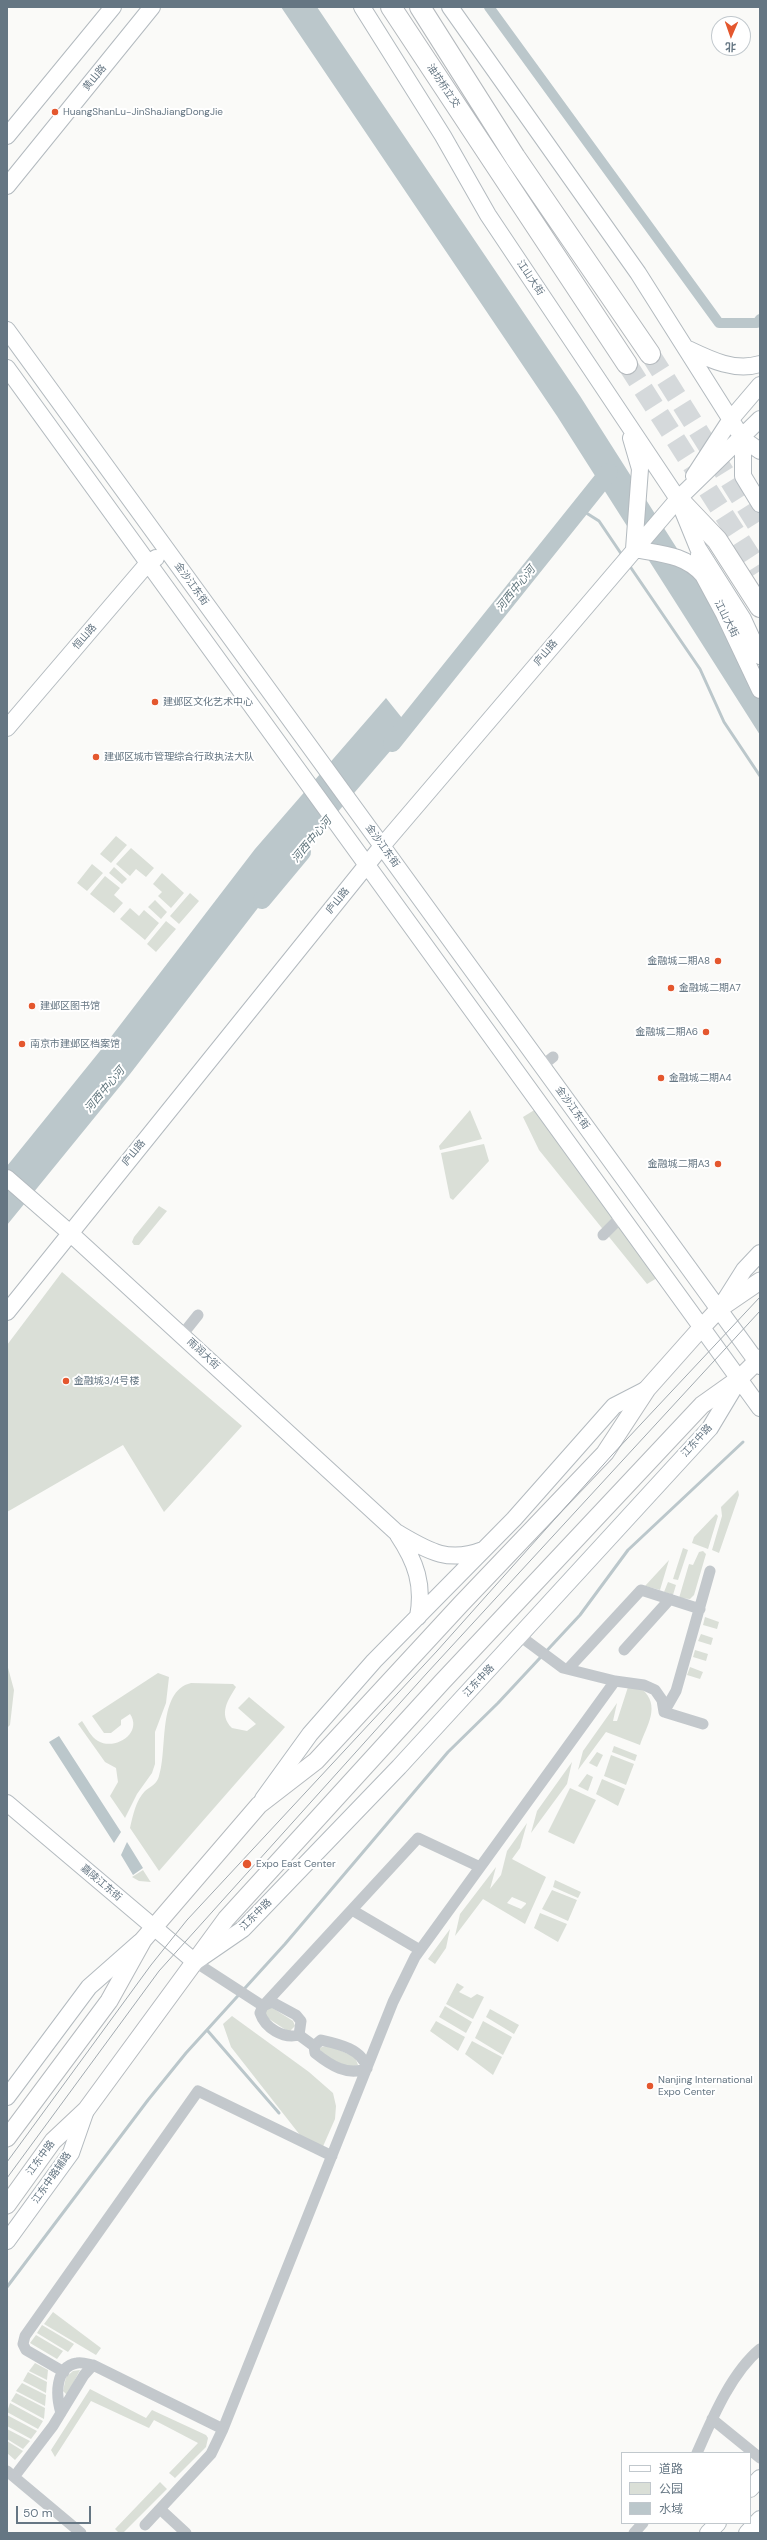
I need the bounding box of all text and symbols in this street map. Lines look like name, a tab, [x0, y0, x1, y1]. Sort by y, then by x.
north arrow	[711, 16, 751, 56]
text: 北	[725, 40, 736, 54]
street label: 油坊桥立交	[424, 62, 462, 110]
street label: 黄山路	[81, 63, 109, 93]
place label: HuangShanLu-JinShaJiangDongJie	[63, 106, 223, 118]
marker: HuangShanLu-JinShaJiangDongJie	[50, 107, 60, 117]
street label: 江山大街	[514, 258, 546, 298]
street label: 金沙江东街	[171, 560, 211, 608]
water label: 河西中心河	[494, 563, 538, 615]
street label: 江山大街	[712, 598, 740, 640]
street label: 恒山路	[71, 622, 99, 652]
street label: 庐山路	[532, 638, 560, 668]
place label: 建邺区文化艺术中心	[163, 696, 253, 708]
marker: 建邺区文化艺术中心	[150, 697, 160, 707]
place label: 建邺区城市管理综合行政执法大队	[104, 751, 254, 763]
marker: 建邺区城市管理综合行政执法大队	[91, 752, 101, 762]
water label: 河西中心河	[289, 815, 335, 865]
street label: 金沙江东街	[362, 822, 402, 870]
street label: 庐山路	[324, 886, 352, 916]
place label: 金融城二期A8	[648, 955, 710, 967]
marker: 金融城二期A8	[713, 956, 723, 966]
place label: 金融城二期A7	[679, 982, 741, 994]
marker: 金融城二期A7	[666, 983, 676, 993]
place label: 建邺区图书馆	[40, 1000, 100, 1012]
marker: 建邺区图书馆	[27, 1001, 37, 1011]
place label: 金融城二期A6	[635, 1026, 698, 1038]
marker: 金融城二期A6	[701, 1027, 711, 1037]
place label: 南京市建邺区档案馆	[30, 1038, 120, 1050]
marker: 南京市建邺区档案馆	[17, 1039, 27, 1049]
water label: 河西中心河	[82, 1065, 128, 1115]
place label: 金融城二期A4	[669, 1072, 732, 1084]
marker: 金融城二期A4	[656, 1073, 666, 1083]
street label: 金沙江东街	[552, 1084, 592, 1132]
street label: 庐山路	[120, 1138, 148, 1168]
place label: 金融城二期A3	[648, 1158, 710, 1170]
marker: 金融城二期A3	[713, 1159, 723, 1169]
street label: 雨润大街	[184, 1336, 222, 1372]
place label: 金融城3/4号楼	[74, 1375, 139, 1387]
marker: 金融城3/4号楼	[61, 1376, 71, 1386]
street label: 江东中路	[679, 1422, 715, 1460]
street label: 江东中路	[461, 1662, 497, 1700]
marker: Expo East Center	[241, 1858, 253, 1870]
place label: Expo East Center	[256, 1858, 336, 1870]
street label: 嘉陵江东街	[78, 1862, 124, 1904]
street label: 江东中路	[238, 1897, 274, 1933]
place label: Nanjing International Expo Center	[658, 2074, 753, 2098]
marker: Nanjing International Expo Center	[645, 2081, 655, 2091]
street label: 江东中路	[24, 2138, 58, 2178]
street label: 江东中路辅路	[30, 2150, 74, 2206]
legend	[621, 2452, 751, 2524]
text: 道路	[659, 2461, 683, 2477]
text: 公园	[659, 2481, 683, 2497]
scale bar	[18, 2498, 93, 2524]
text: 水域	[659, 2501, 683, 2517]
text: 50 m	[23, 2505, 52, 2521]

